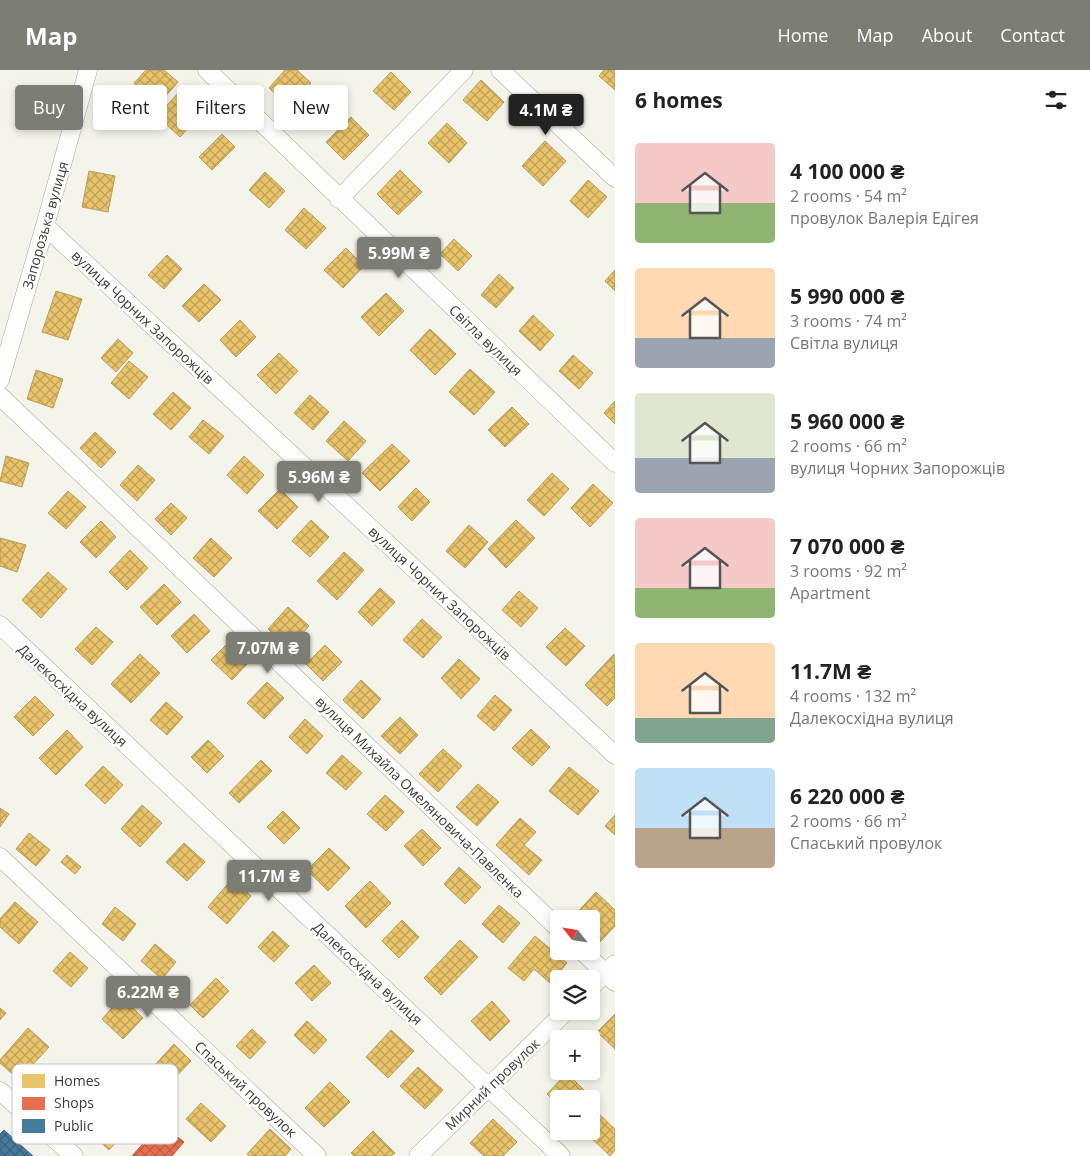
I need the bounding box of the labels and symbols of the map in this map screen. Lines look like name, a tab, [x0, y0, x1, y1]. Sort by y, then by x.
pin: 4.1M ₴	[505, 93, 587, 136]
street label: Запорозька вулиця	[18, 159, 72, 291]
pin: 5.99M ₴	[353, 236, 445, 279]
street label: вулиця Чорних Запорожців	[68, 246, 218, 388]
street label: Світла вулиця	[445, 300, 527, 380]
pin: 5.96M ₴	[273, 460, 365, 503]
street label: вулиця Чорних Запорожців	[365, 522, 515, 664]
pin: 7.07M ₴	[222, 632, 314, 674]
street label: Далекосхідна вулиця	[14, 639, 132, 751]
street label: вулиця Михайла Омеляновича-Павленка	[312, 692, 528, 902]
pin: 11.7M ₴	[223, 860, 315, 902]
north arrow	[550, 910, 600, 960]
street label: Далекосхідна вулиця	[309, 917, 427, 1029]
pin: 6.22M ₴	[102, 976, 194, 1018]
street label: Мирний провулок	[441, 1033, 544, 1134]
street label: Спаський провулок	[191, 1037, 302, 1142]
legend	[12, 1064, 178, 1144]
text: Homes	[54, 1071, 101, 1090]
text: Shops	[54, 1093, 94, 1112]
text: Public	[54, 1116, 94, 1135]

